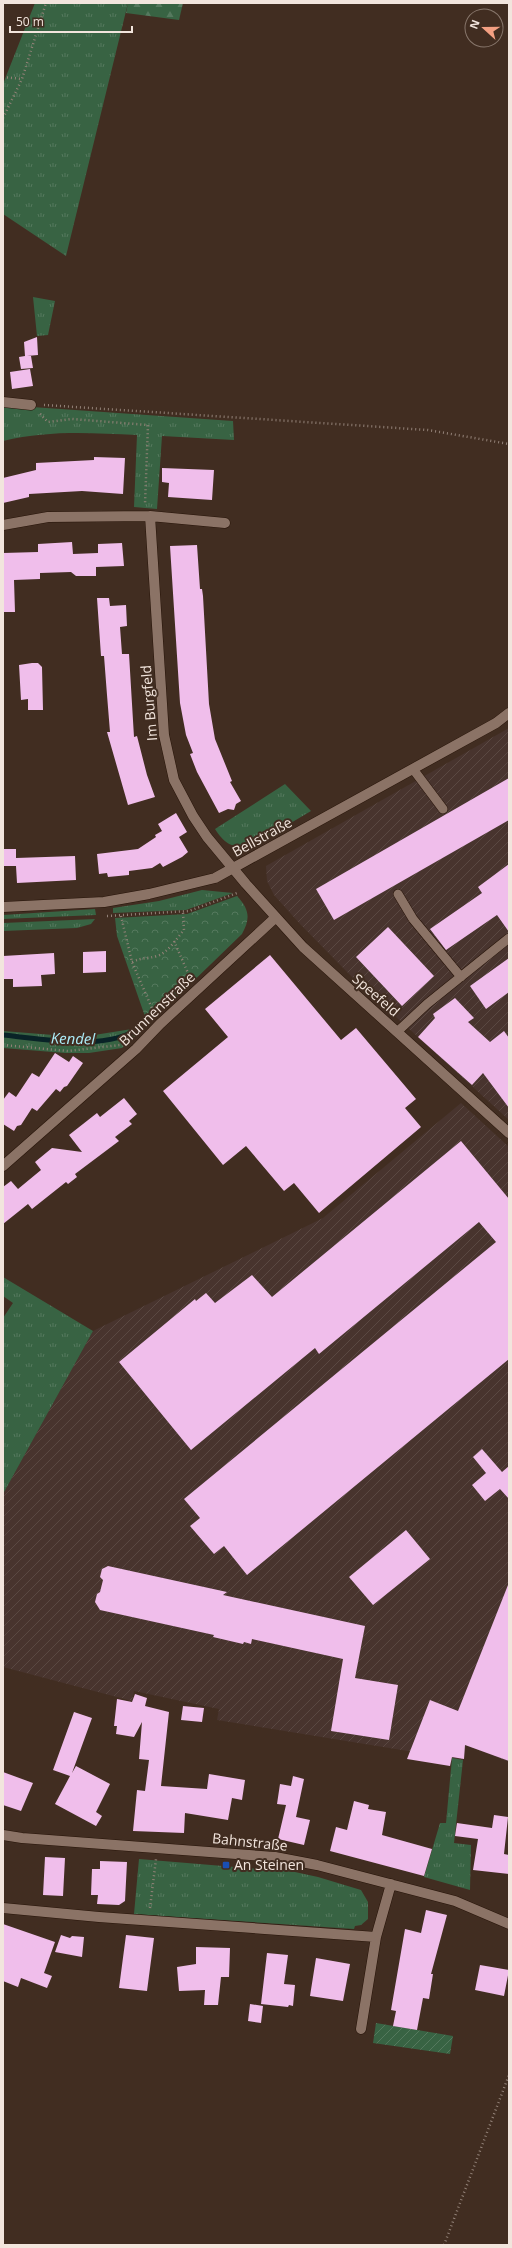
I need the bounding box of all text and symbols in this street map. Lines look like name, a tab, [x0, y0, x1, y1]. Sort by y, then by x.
scale bar	[10, 8, 132, 34]
north arrow	[464, 8, 504, 48]
text: 50 m	[16, 13, 44, 30]
text: N	[466, 17, 483, 31]
street label: Im Burgfeld	[136, 664, 161, 742]
street label: Bellstraße	[228, 812, 295, 861]
street label: Brunnenstraße	[115, 967, 199, 1050]
street label: Speefeld	[349, 969, 404, 1020]
water label: Kendel	[51, 1028, 97, 1048]
street label: Bahnstraße	[211, 1828, 289, 1855]
place label: An Steinen	[234, 1855, 304, 1874]
marker: An Steinen	[221, 1860, 231, 1870]

